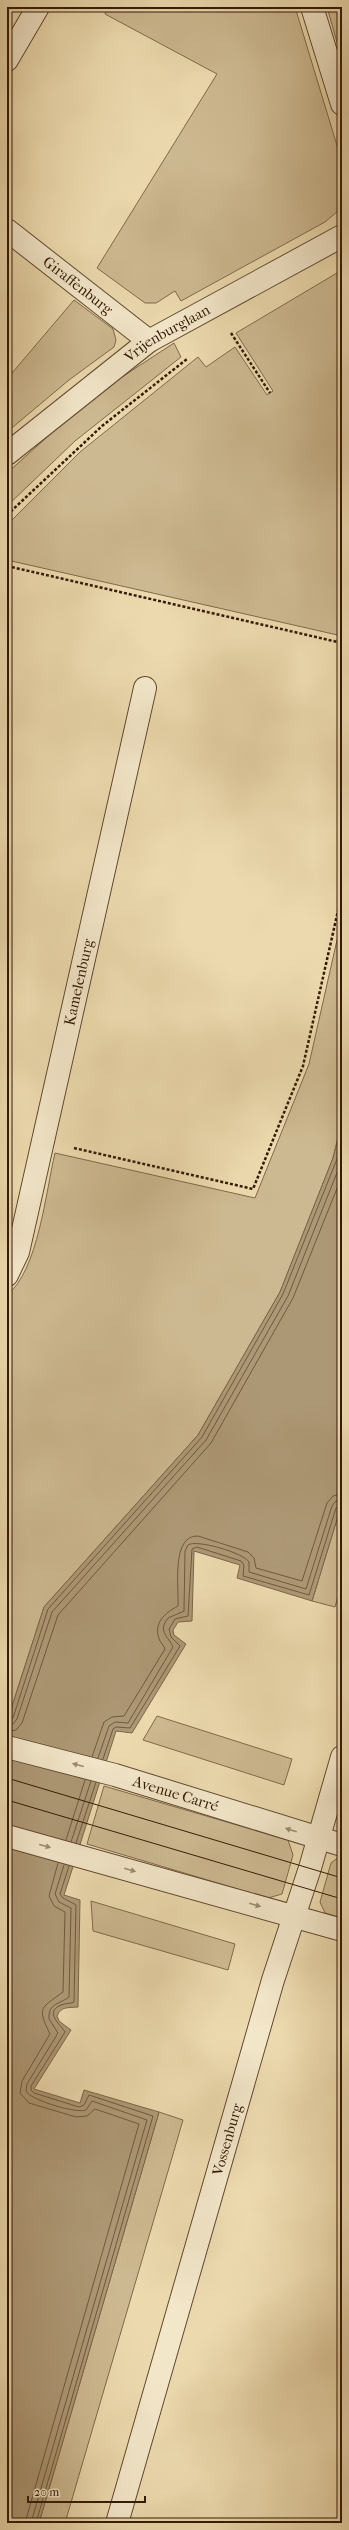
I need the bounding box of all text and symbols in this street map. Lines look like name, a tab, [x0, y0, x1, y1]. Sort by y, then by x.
street label: Giraffenburg	[39, 253, 117, 319]
street label: Vrijenburglaan	[120, 300, 213, 367]
street label: Kamelenburg	[60, 936, 97, 1027]
one-way arrow	[72, 1762, 84, 1768]
street label: Avenue Carré	[130, 1772, 221, 1816]
one-way arrow	[285, 1827, 297, 1833]
one-way arrow	[38, 1844, 51, 1850]
one-way arrow	[124, 1867, 136, 1873]
one-way arrow	[250, 1902, 262, 1908]
street label: Vossenburg	[208, 2100, 246, 2179]
scale bar	[28, 2478, 145, 2504]
text: 20 m	[34, 2485, 59, 2499]

